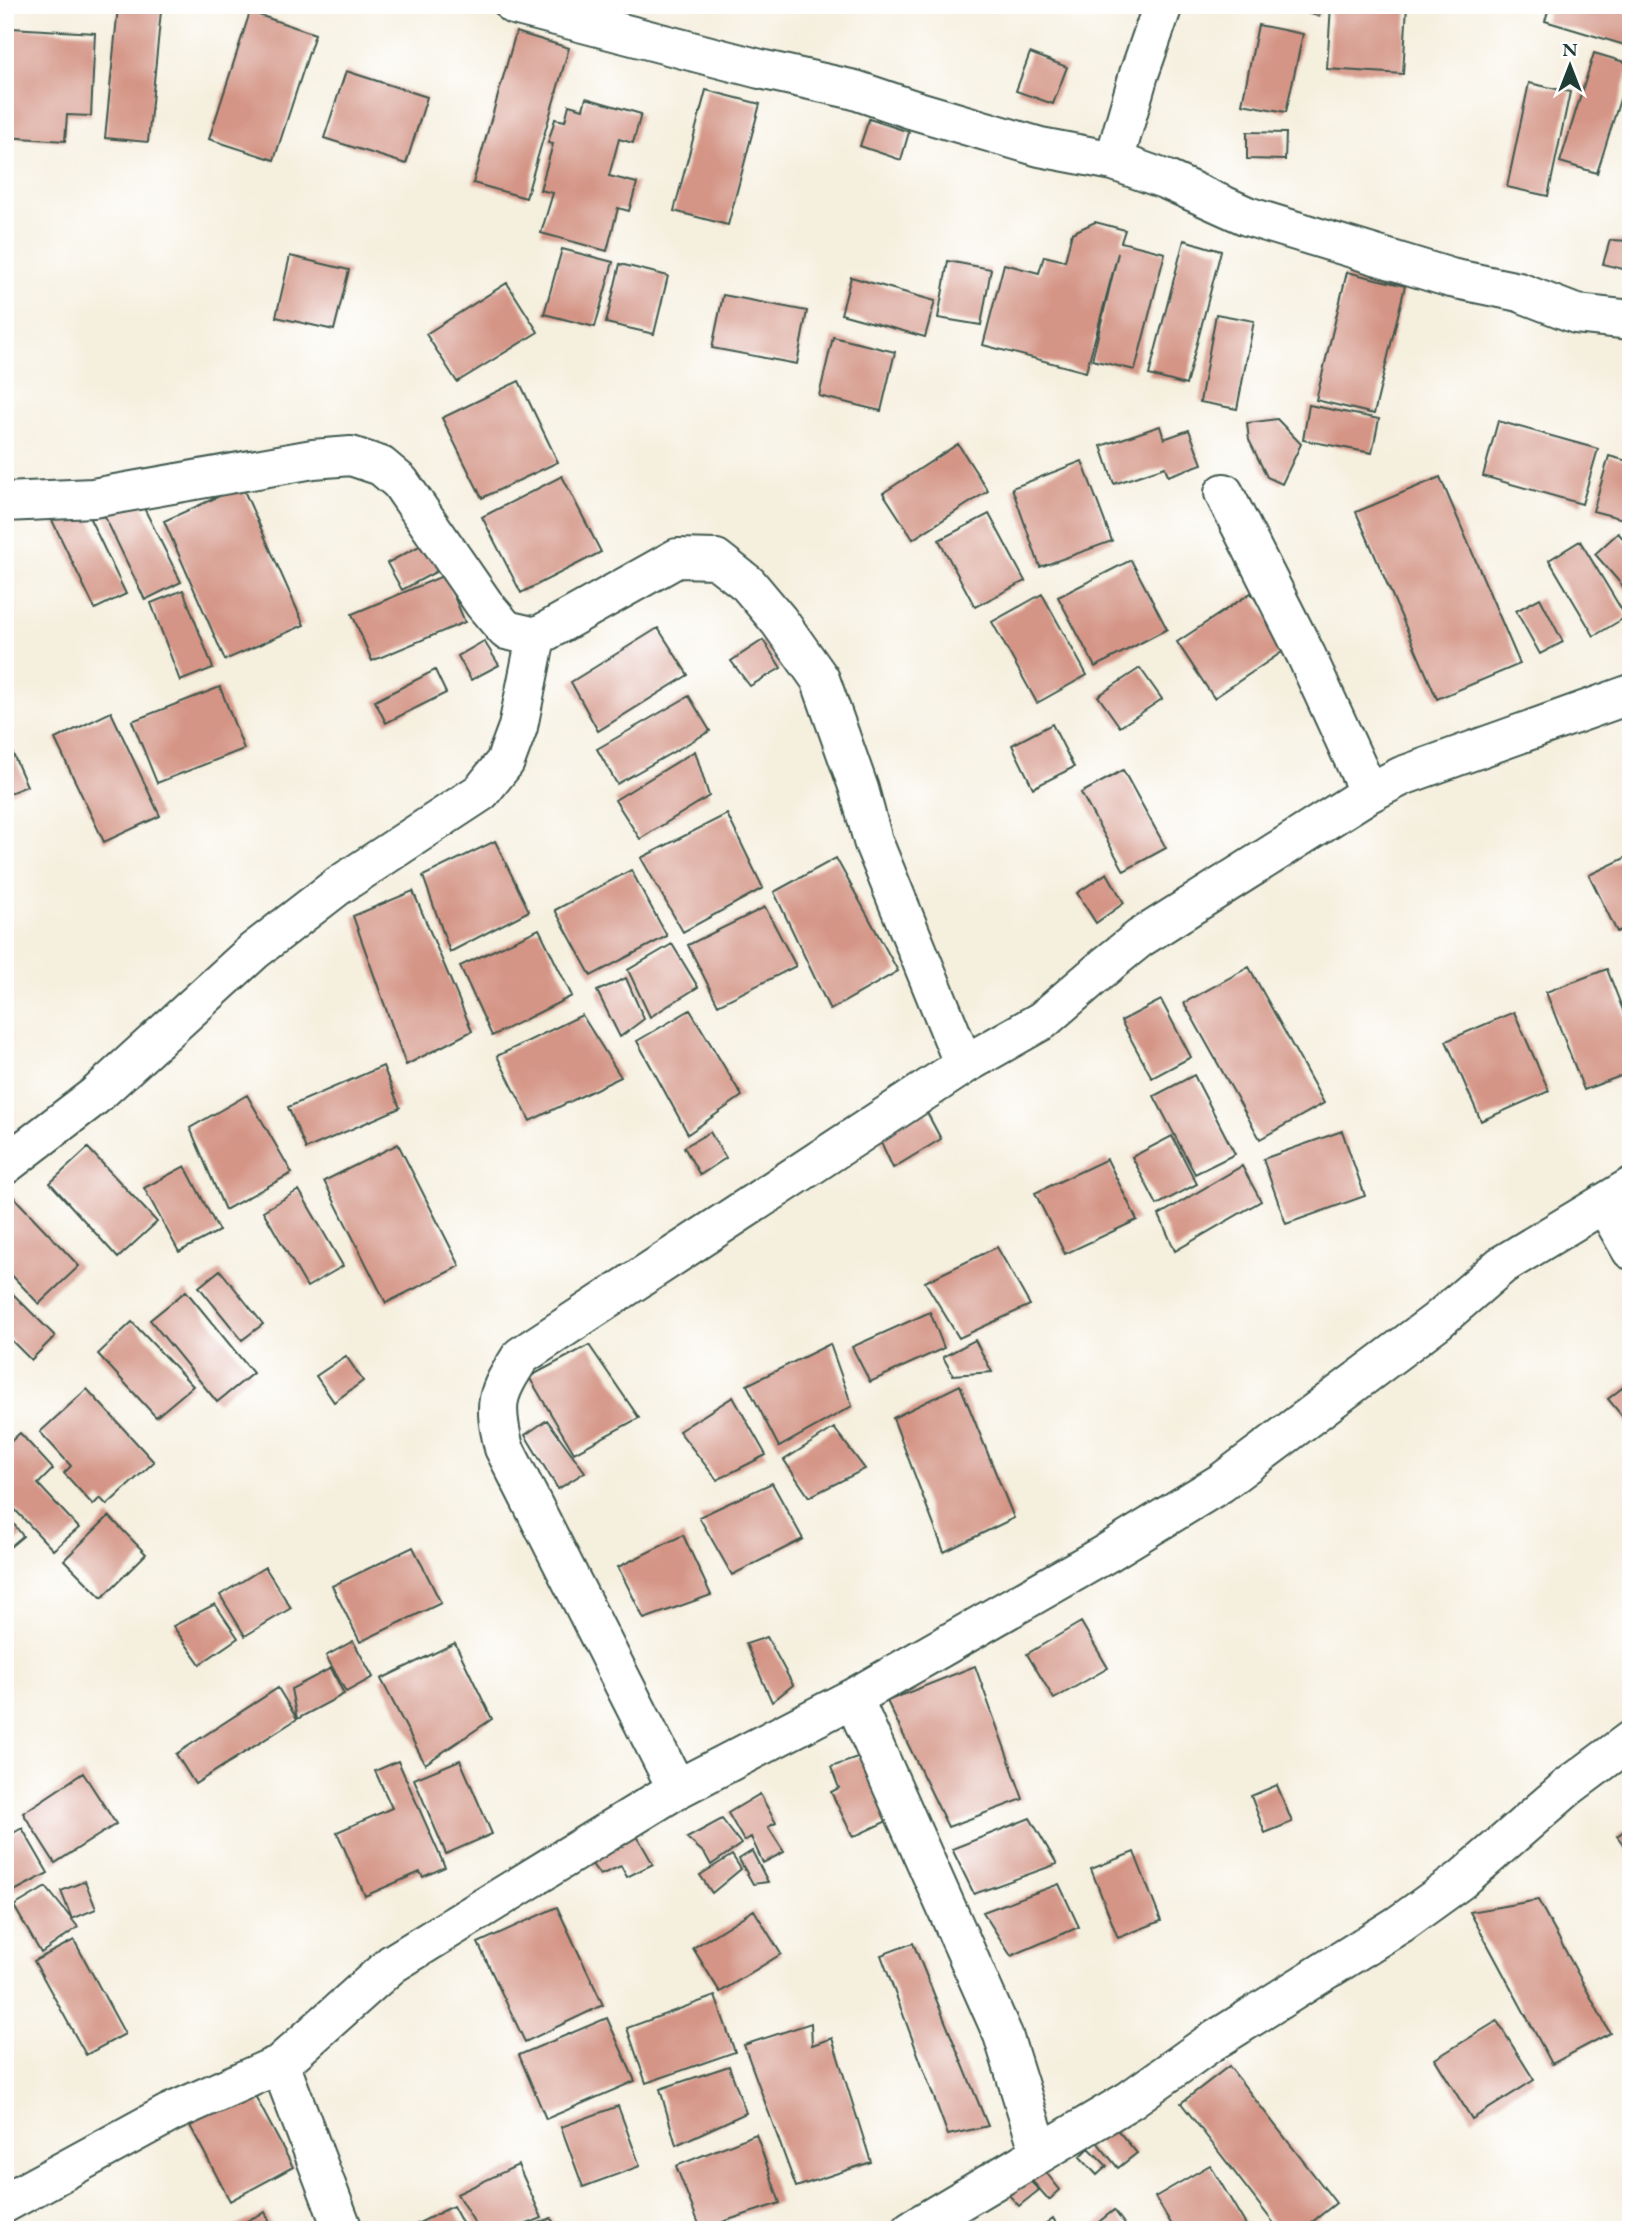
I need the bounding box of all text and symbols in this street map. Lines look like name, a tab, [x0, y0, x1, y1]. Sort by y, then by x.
north arrow	[1534, 32, 1604, 102]
text: N	[1562, 37, 1578, 62]

